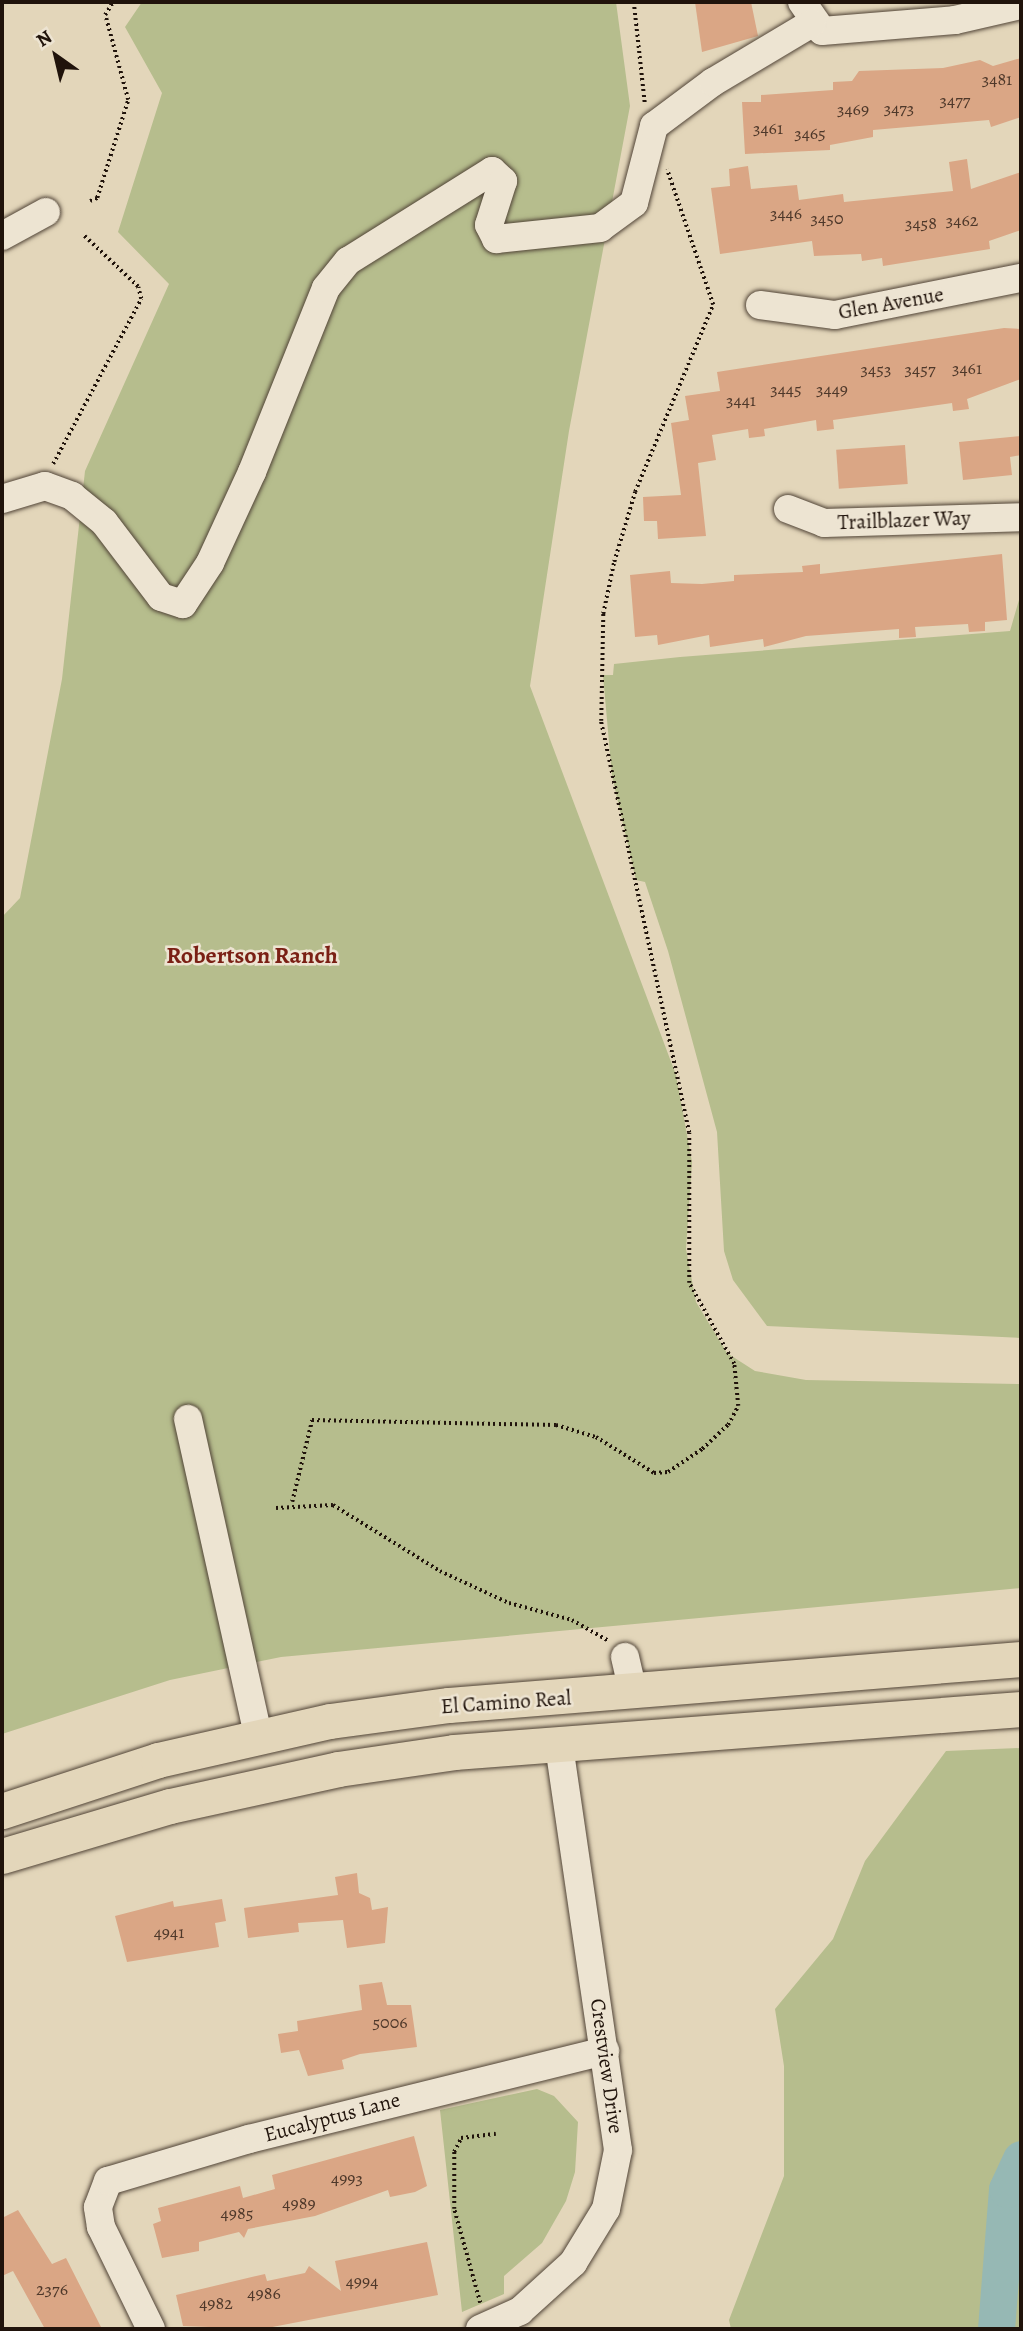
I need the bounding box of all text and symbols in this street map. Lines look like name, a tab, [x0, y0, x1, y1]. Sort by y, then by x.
north arrow	[21, 21, 91, 91]
text: N	[31, 24, 57, 53]
house number: 3481	[982, 68, 1012, 90]
house number: 3477	[940, 89, 970, 111]
house number: 3473	[884, 97, 914, 119]
house number: 3469	[837, 98, 869, 120]
house number: 3461	[753, 117, 783, 139]
house number: 3465	[794, 122, 826, 144]
house number: 3446	[770, 202, 802, 224]
house number: 3450	[811, 207, 843, 229]
house number: 3462	[946, 209, 978, 231]
house number: 3458	[905, 212, 937, 234]
street label: Glen Avenue	[836, 281, 946, 325]
house number: 3461	[952, 357, 982, 379]
house number: 3453	[861, 358, 891, 380]
house number: 3457	[905, 358, 935, 380]
house number: 3445	[770, 378, 802, 400]
house number: 3449	[816, 378, 848, 400]
house number: 3441	[726, 389, 756, 411]
street label: Trailblazer Way	[837, 505, 971, 535]
district label: Robertson Ranch	[166, 942, 338, 970]
street label: El Camino Real	[440, 1685, 572, 1719]
house number: 4941	[154, 1921, 184, 1943]
street label: Crestview Drive	[585, 1997, 629, 2135]
house number: 5006	[372, 2011, 408, 2033]
street label: Eucalyptus Lane	[261, 2087, 403, 2147]
house number: 4993	[331, 2167, 363, 2189]
house number: 4989	[282, 2192, 316, 2214]
house number: 4985	[221, 2202, 253, 2224]
house number: 4994	[346, 2270, 378, 2292]
house number: 2376	[36, 2278, 68, 2300]
house number: 4986	[247, 2282, 281, 2304]
house number: 4982	[199, 2292, 233, 2314]

